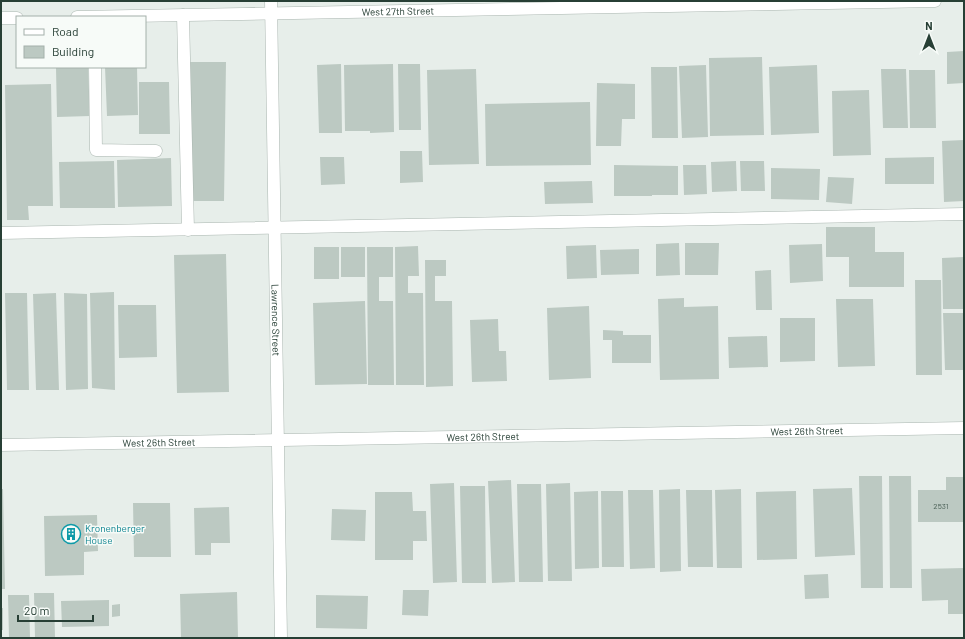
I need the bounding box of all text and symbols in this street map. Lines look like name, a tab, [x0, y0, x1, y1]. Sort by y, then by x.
street label: West 27th Street	[362, 4, 435, 18]
legend	[16, 16, 146, 68]
north arrow	[909, 16, 949, 56]
text: N	[925, 19, 933, 32]
text: Road	[52, 24, 79, 38]
text: Building	[52, 44, 94, 58]
street label: Lawrence Street	[269, 284, 283, 356]
street label: West 26th Street	[770, 424, 844, 437]
street label: West 26th Street	[446, 430, 520, 443]
street label: West 26th Street	[122, 436, 196, 449]
house number: 2531	[933, 501, 949, 511]
place label: Kronenberger House	[85, 522, 145, 546]
building icon: Kronenberger House	[60, 523, 82, 545]
scale bar	[18, 597, 93, 623]
text: 20 m	[24, 603, 50, 617]

